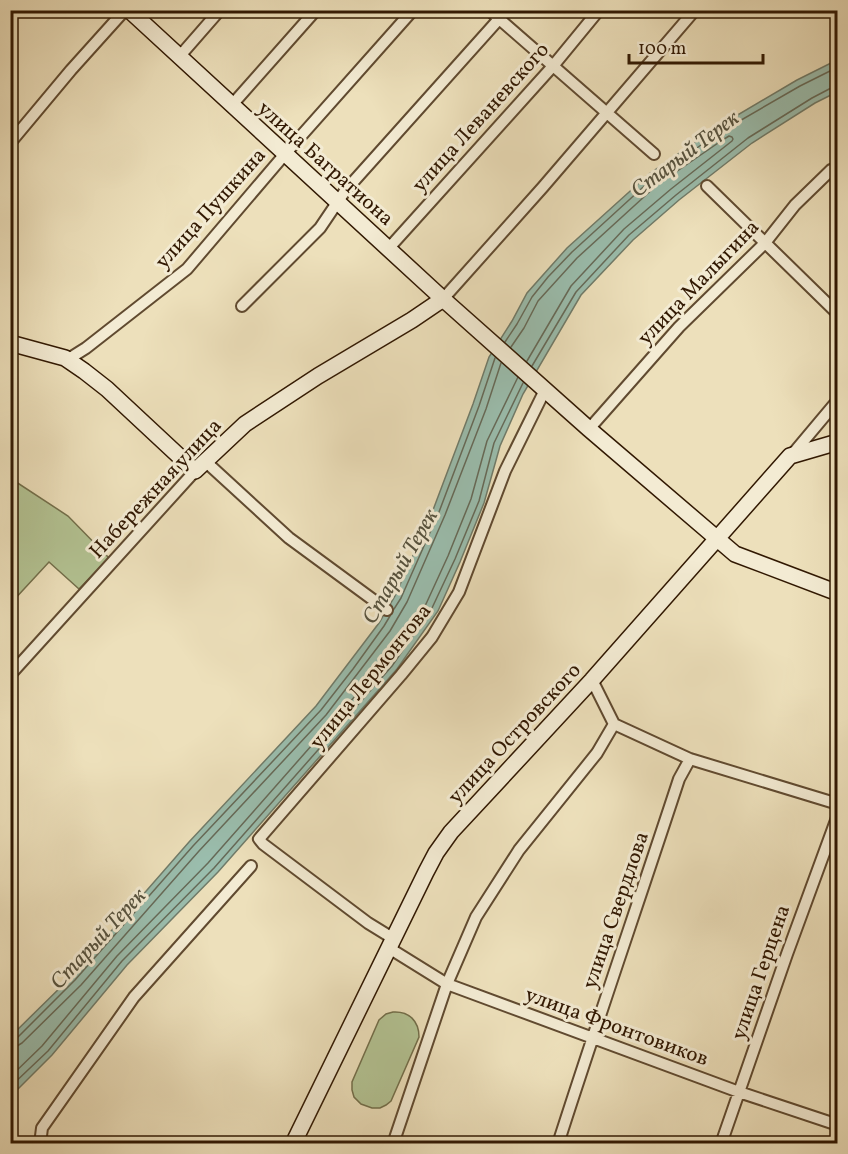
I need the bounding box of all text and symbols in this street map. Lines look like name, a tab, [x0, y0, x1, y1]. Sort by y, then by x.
scale bar	[629, 27, 762, 65]
street label: улица Леваневского	[406, 37, 556, 199]
text: 100 m	[638, 37, 687, 62]
street label: улица Багратиона	[250, 95, 400, 233]
water label: Старый Терек	[625, 104, 747, 206]
street label: улица Пушкина	[149, 142, 273, 276]
street label: улица Малыгина	[632, 214, 767, 352]
street label: Набережная улица	[83, 412, 229, 566]
water label: Старый Терек	[356, 503, 447, 631]
street label: улица Лермонтова	[303, 598, 439, 756]
street label: улица Островского	[442, 657, 588, 811]
street label: улица Свердлова	[576, 828, 657, 993]
water label: Старый Терек	[44, 882, 154, 997]
street label: улица Герцена	[725, 901, 798, 1044]
street label: улица Фронтовиков	[521, 981, 712, 1074]

